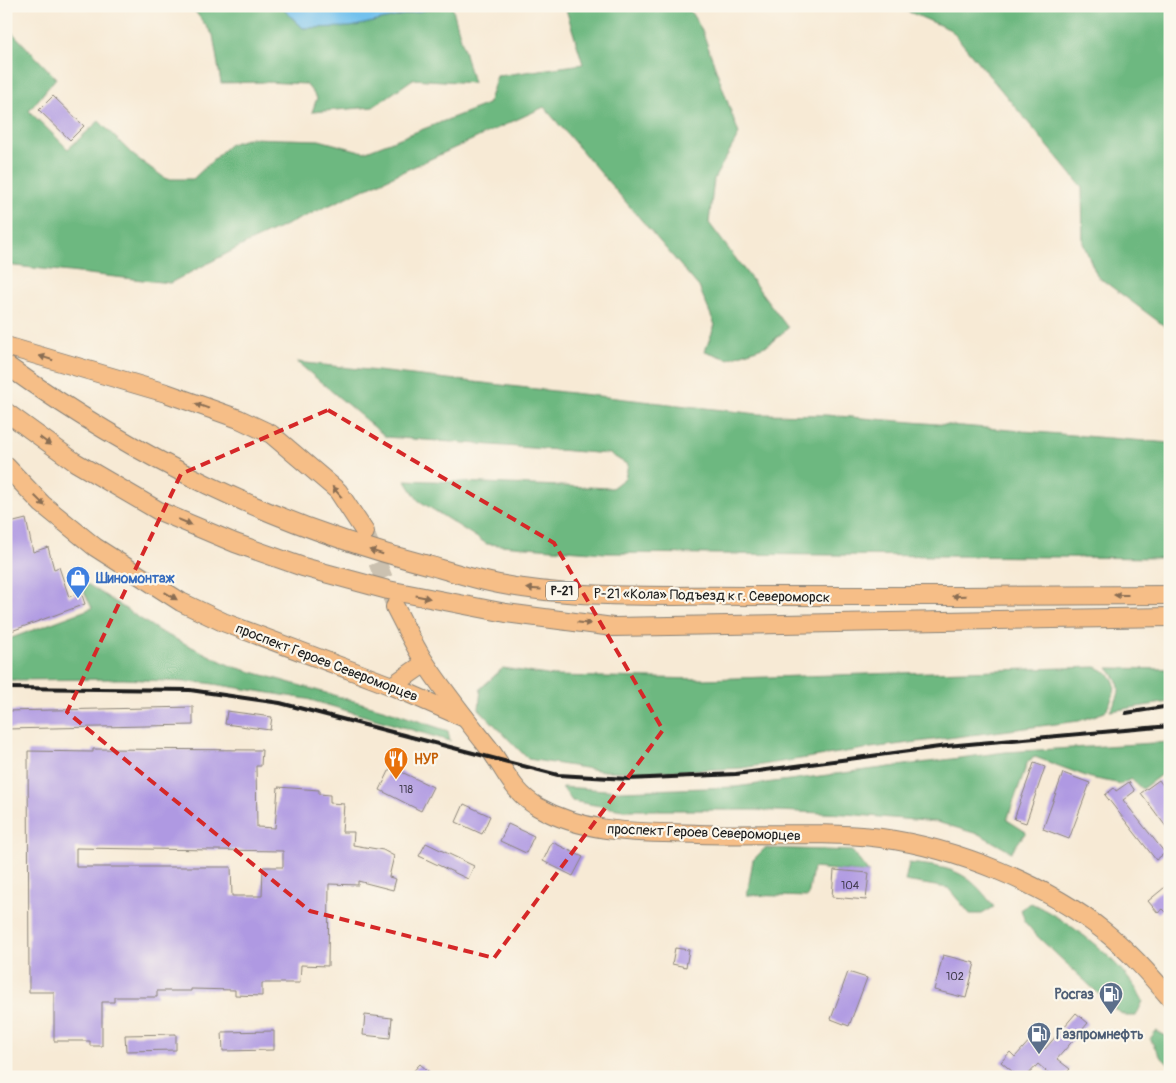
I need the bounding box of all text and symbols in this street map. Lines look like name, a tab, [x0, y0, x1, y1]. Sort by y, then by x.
one-way arrow	[39, 354, 54, 362]
one-way arrow	[194, 402, 209, 410]
one-way arrow	[38, 436, 52, 446]
one-way arrow	[331, 486, 343, 498]
one-way arrow	[34, 495, 46, 507]
one-way arrow	[178, 519, 192, 527]
one-way arrow	[368, 547, 383, 555]
shop icon: Шиномонтаж	[65, 565, 91, 599]
place label: Шиномонтаж	[95, 570, 175, 587]
road number: Р-21	[546, 582, 578, 600]
one-way arrow	[525, 585, 541, 593]
street label: Р-21 «Кола» Подъезд к г. Североморск	[594, 585, 830, 606]
one-way arrow	[165, 591, 178, 601]
one-way arrow	[1113, 591, 1129, 599]
one-way arrow	[950, 592, 966, 600]
one-way arrow	[416, 593, 432, 601]
street label: проспект Героев Североморцев	[233, 620, 420, 705]
one-way arrow	[576, 620, 592, 628]
restaurant icon: НУР	[383, 746, 409, 780]
place label: НУР	[414, 751, 439, 768]
house number: 118	[399, 783, 414, 796]
street label: проспект Героев Североморцев	[607, 821, 801, 844]
house number: 104	[841, 879, 860, 892]
house number: 102	[946, 970, 964, 983]
fuel station icon: Росгаз	[1098, 981, 1124, 1015]
place label: Росгаз	[1054, 986, 1094, 1003]
fuel station icon: Газпромнефть	[1026, 1021, 1052, 1055]
place label: Газпромнефть	[1056, 1026, 1144, 1043]

